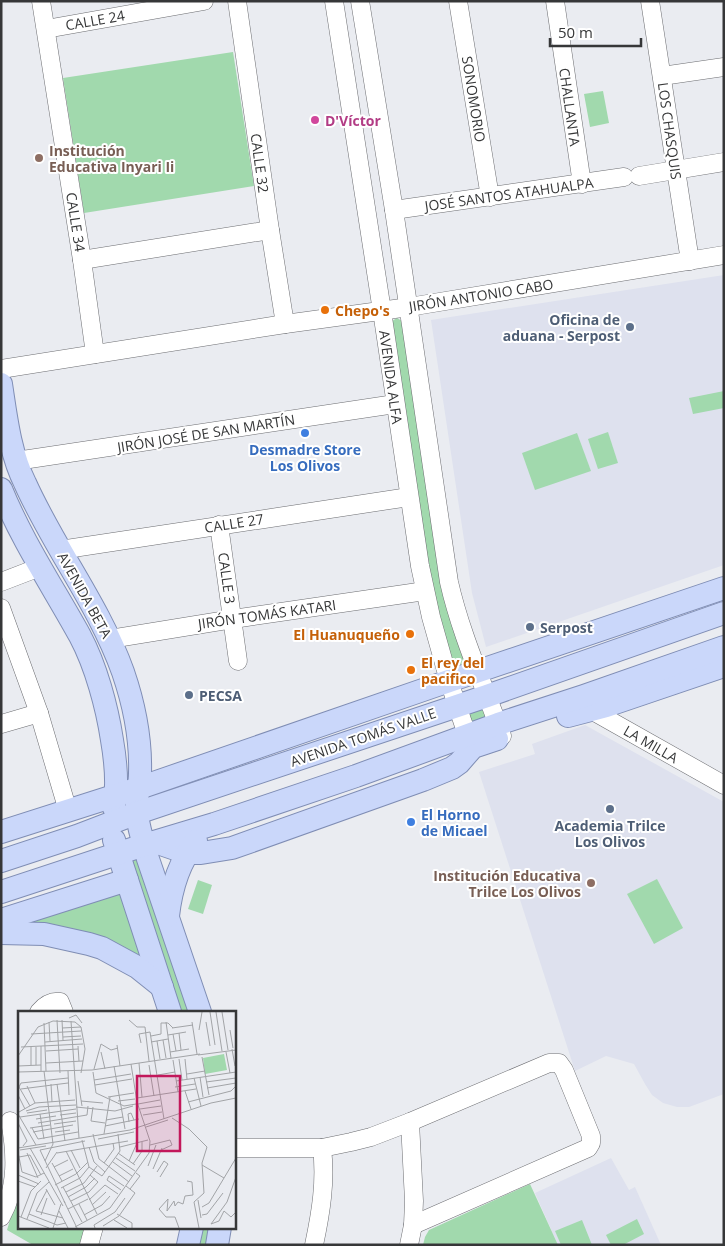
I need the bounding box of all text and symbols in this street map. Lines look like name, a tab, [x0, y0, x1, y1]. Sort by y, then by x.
street label: CALLE 24	[64, 5, 126, 35]
scale bar	[550, 15, 641, 47]
text: 50 m	[558, 22, 593, 42]
street label: SONOMORIO	[458, 55, 490, 144]
street label: CHALLANTA	[555, 67, 585, 147]
street label: LOS CHASQUIS	[654, 81, 686, 181]
place label: D'Víctor	[325, 111, 381, 130]
marker: D'Víctor	[309, 114, 321, 126]
street label: CALLE 32	[246, 132, 274, 194]
place label: Institución Educativa Inyari Ii	[49, 141, 174, 176]
marker: Institución Educativa Inyari Ii	[33, 152, 45, 164]
street label: JOSÉ SANTOS ATAHUALPA	[421, 173, 595, 216]
street label: CALLE 34	[62, 191, 90, 253]
street label: JIRÓN ANTONIO CABO	[405, 274, 555, 316]
place label: Chepo's	[335, 301, 390, 320]
marker: Chepo's	[319, 304, 331, 316]
place label: Oficina de aduana - Serpost	[503, 310, 620, 345]
marker: Oficina de aduana - Serpost	[624, 321, 636, 333]
street label: AVENIDA ALFA	[375, 329, 407, 425]
street label: JIRÓN JOSÉ DE SAN MARTÍN	[114, 410, 296, 457]
marker: Desmadre Store Los Olivos	[299, 427, 311, 439]
place label: Desmadre Store Los Olivos	[249, 440, 361, 475]
street label: CALLE 27	[203, 509, 265, 537]
street label: AVENIDA BETA	[54, 549, 117, 641]
street label: CALLE 3	[214, 551, 240, 605]
street label: JIRÓN TOMÁS KATARI	[195, 595, 337, 633]
place label: Serpost	[540, 618, 593, 637]
marker: Serpost	[524, 621, 536, 633]
place label: El Huanuqueño	[293, 625, 400, 644]
marker: El Huanuqueño	[404, 628, 416, 640]
place label: El rey del pacifico	[421, 653, 484, 688]
marker: El rey del pacifico	[405, 664, 417, 676]
place label: PECSA	[199, 686, 242, 705]
marker: PECSA	[183, 689, 195, 701]
street label: AVENIDA TOMÁS VALLE	[288, 703, 438, 771]
street label: LA MILLA	[620, 721, 682, 767]
marker: Academia Trilce Los Olivos	[604, 803, 616, 815]
place label: El Horno de Micael	[421, 805, 487, 840]
marker: El Horno de Micael	[405, 816, 417, 828]
place label: Academia Trilce Los Olivos	[554, 816, 666, 851]
place label: Institución Educativa Trilce Los Olivos	[433, 866, 581, 901]
marker: Institución Educativa Trilce Los Olivos	[585, 877, 597, 889]
inset map	[18, 1011, 235, 1228]

